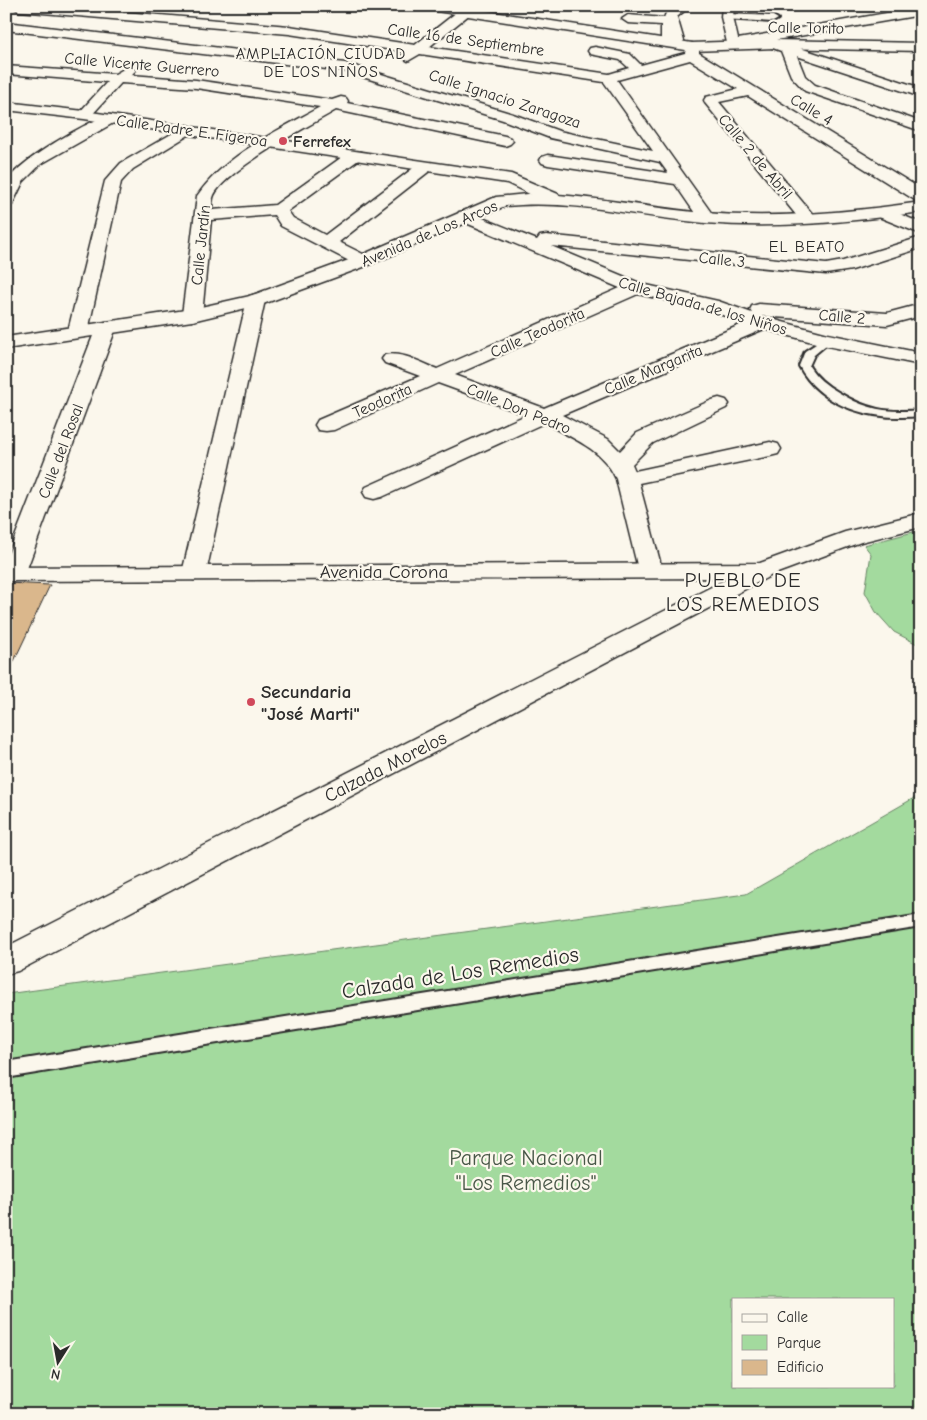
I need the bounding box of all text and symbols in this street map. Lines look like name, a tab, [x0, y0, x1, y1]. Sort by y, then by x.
street label: Calle Torito	[768, 18, 844, 38]
street label: Calle 16 de Septiembre	[386, 20, 545, 60]
district label: AMPLIACIÓN CIUDAD DE LOS NIÑOS	[236, 44, 406, 81]
street label: Calle Vicente Guerrero	[64, 49, 220, 81]
street label: Calle Ignacio Zaragoza	[426, 66, 583, 132]
street label: Calle 4	[787, 90, 836, 129]
street label: Calle Padre E. Figeroa	[115, 111, 269, 151]
street label: Calle 2 de Abril	[714, 111, 796, 203]
place label: Ferrefex	[293, 133, 351, 151]
marker: Ferrefex	[277, 135, 289, 147]
street label: Avenida de Los Arcos	[359, 197, 500, 271]
street label: Calle Jardín	[188, 204, 214, 286]
district label: EL BEATO	[769, 238, 845, 256]
street label: Calle 3	[698, 249, 746, 271]
street label: Calle Bajada de los Niños	[616, 273, 789, 339]
street label: Calle Teodorita	[487, 304, 587, 362]
street label: Calle 2	[818, 306, 866, 328]
street label: Calle Margarita	[602, 341, 705, 399]
street label: Teodorita	[350, 380, 415, 422]
street label: Calle Don Pedro	[464, 380, 573, 438]
street label: Calle del Rosal	[35, 402, 87, 501]
street label: Avenida Corona	[320, 561, 448, 583]
district label: PUEBLO DE LOS REMEDIOS	[666, 568, 820, 616]
place label: Secundaria "José Marti"	[261, 681, 360, 725]
marker: Secundaria "José Marti"	[245, 696, 257, 708]
street label: Calzada Morelos	[321, 727, 450, 807]
street label: Calzada de Los Remedios	[340, 941, 580, 1005]
park label: Parque Nacional "Los Remedios"	[449, 1145, 603, 1196]
legend	[732, 1298, 894, 1388]
text: Calle	[777, 1308, 809, 1326]
text: Parque	[777, 1334, 822, 1352]
north arrow	[32, 1338, 82, 1388]
text: Edificio	[777, 1358, 824, 1376]
text: N	[50, 1365, 62, 1383]

